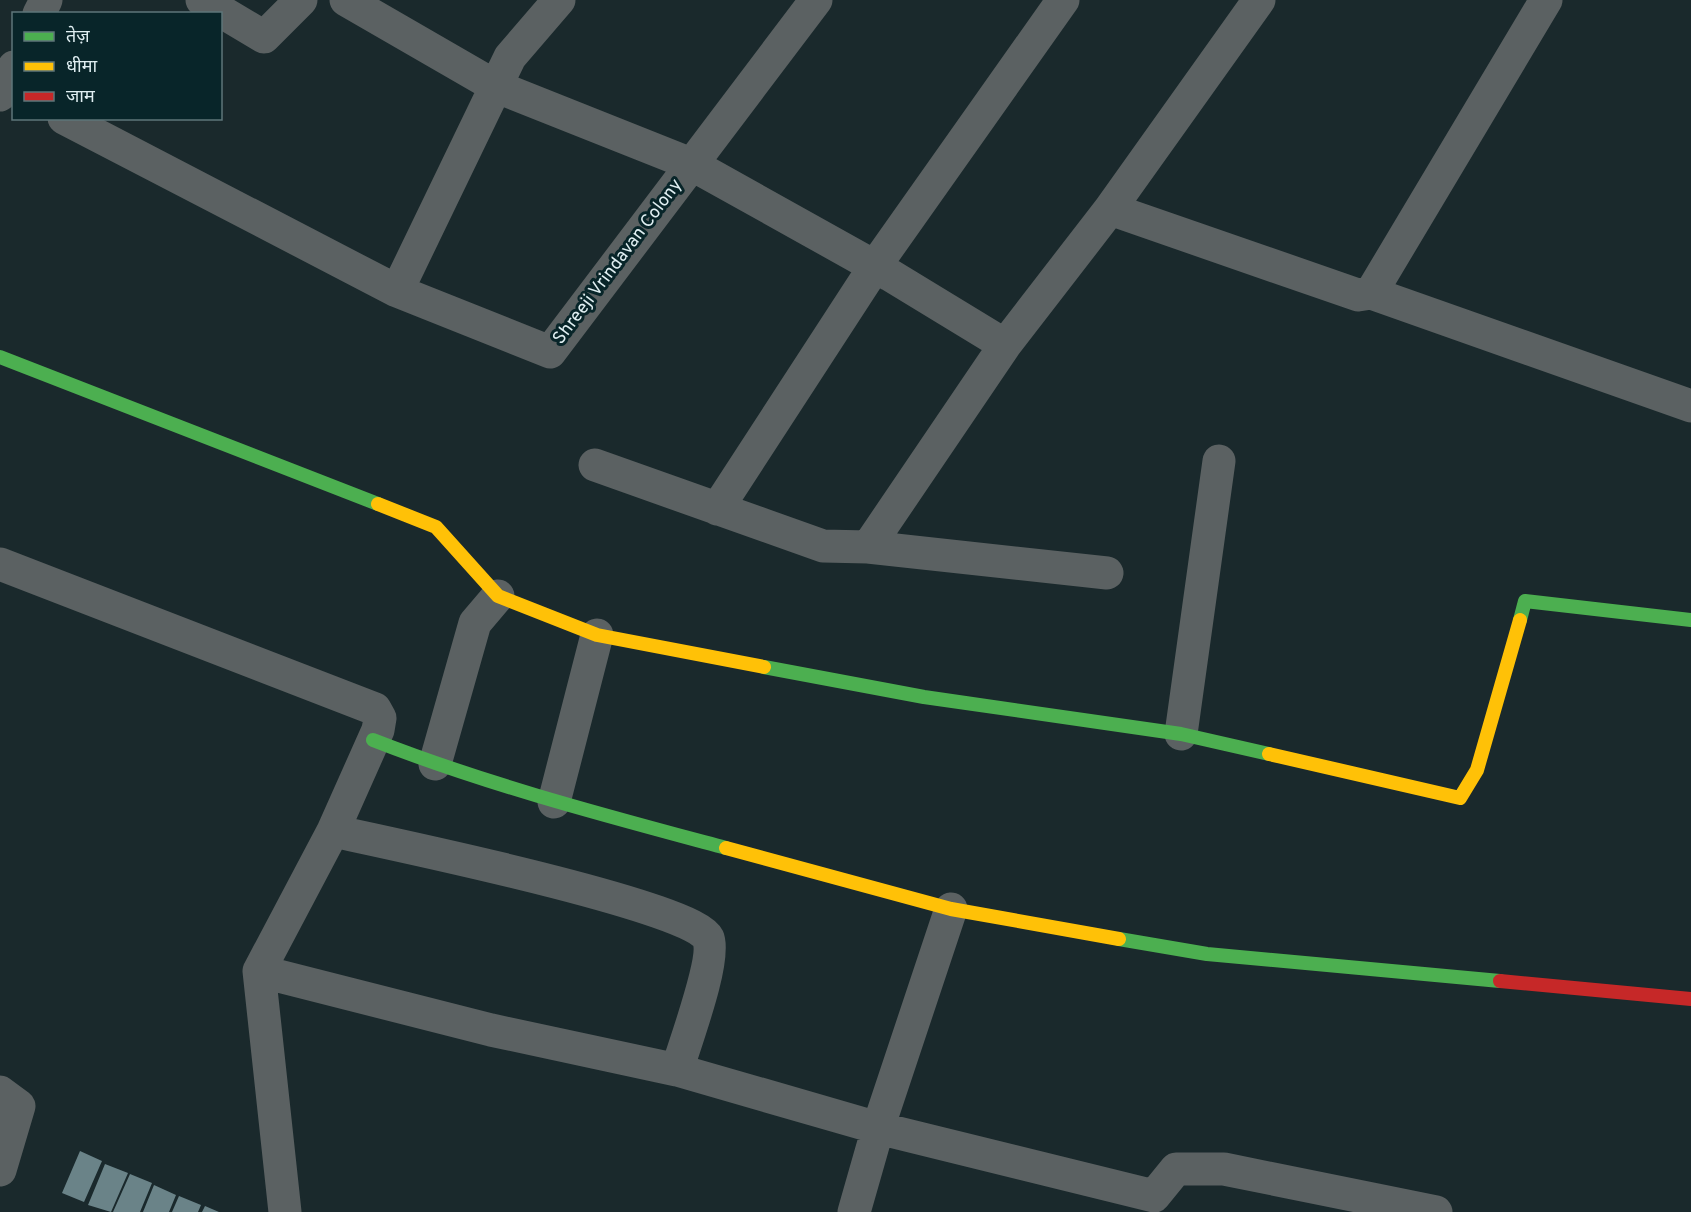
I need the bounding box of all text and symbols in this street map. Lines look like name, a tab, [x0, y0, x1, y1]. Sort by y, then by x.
legend	[12, 12, 222, 120]
text: तेज़	[66, 25, 90, 49]
text: धीमा	[66, 56, 97, 79]
text: जाम	[66, 86, 96, 109]
street label: Shreeji Vrindavan Colony	[548, 175, 688, 349]

